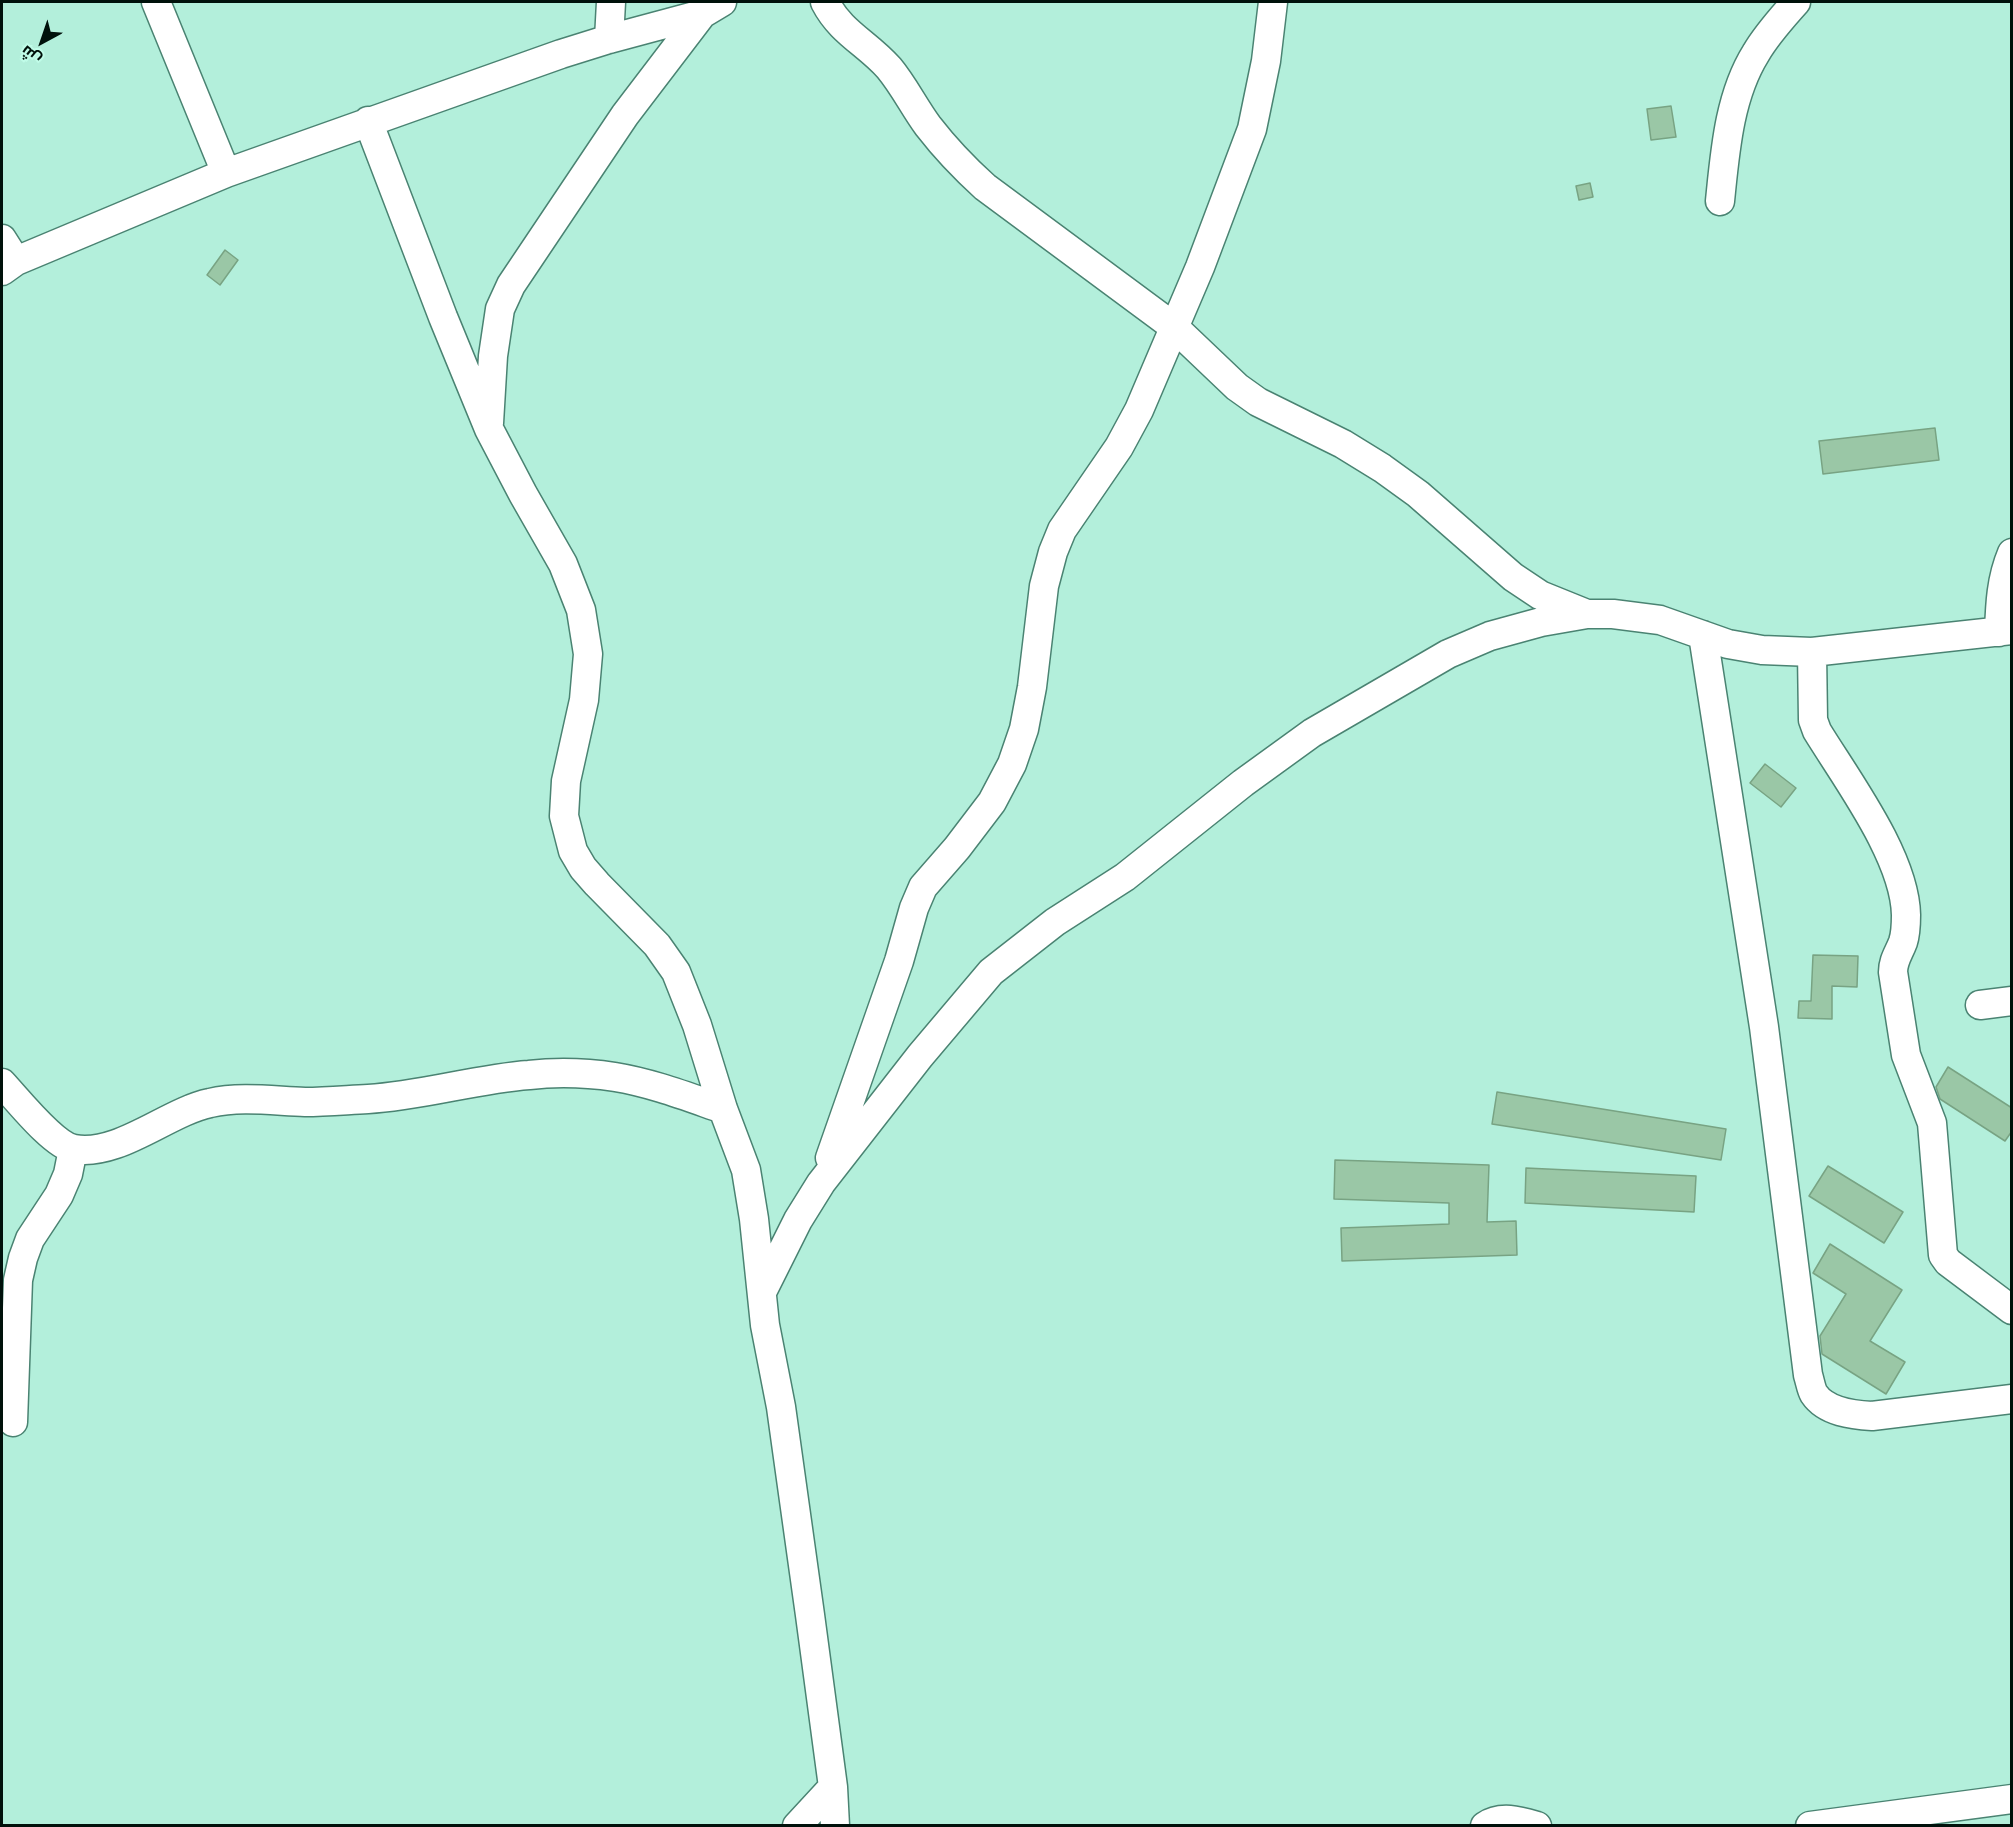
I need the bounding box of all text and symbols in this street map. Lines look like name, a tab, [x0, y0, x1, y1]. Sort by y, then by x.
north arrow	[12, 12, 72, 72]
text: ش	[17, 42, 44, 69]

